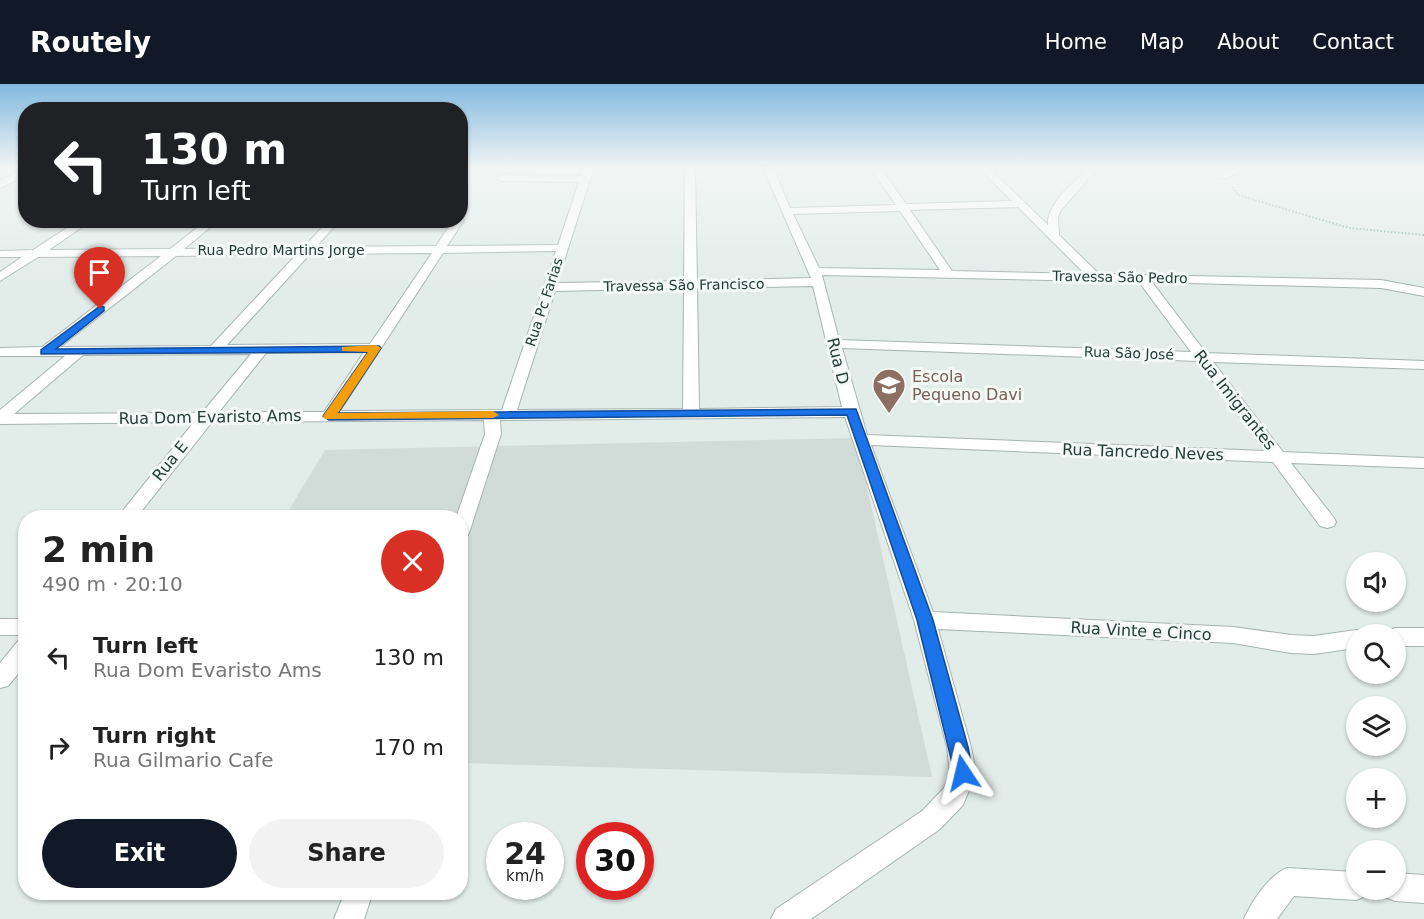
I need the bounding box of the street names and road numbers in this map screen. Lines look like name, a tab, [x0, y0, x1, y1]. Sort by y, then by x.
street label: Rua Pedro Martins Jorge	[197, 242, 365, 258]
street label: Rua Pc Farias	[522, 256, 566, 348]
street label: Travessa São Pedro	[1051, 268, 1188, 286]
street label: Travessa São Francisco	[602, 276, 765, 294]
street label: Rua D	[823, 336, 853, 386]
street label: Rua São José	[1084, 343, 1174, 363]
street label: Rua Imigrantes	[1190, 346, 1280, 454]
street label: Rua Dom Evaristo Ams	[118, 406, 302, 428]
street label: Rua E	[148, 437, 192, 485]
street label: Rua Tancredo Neves	[1062, 440, 1224, 464]
street label: Rua Vinte e Cinco	[1070, 618, 1212, 644]

